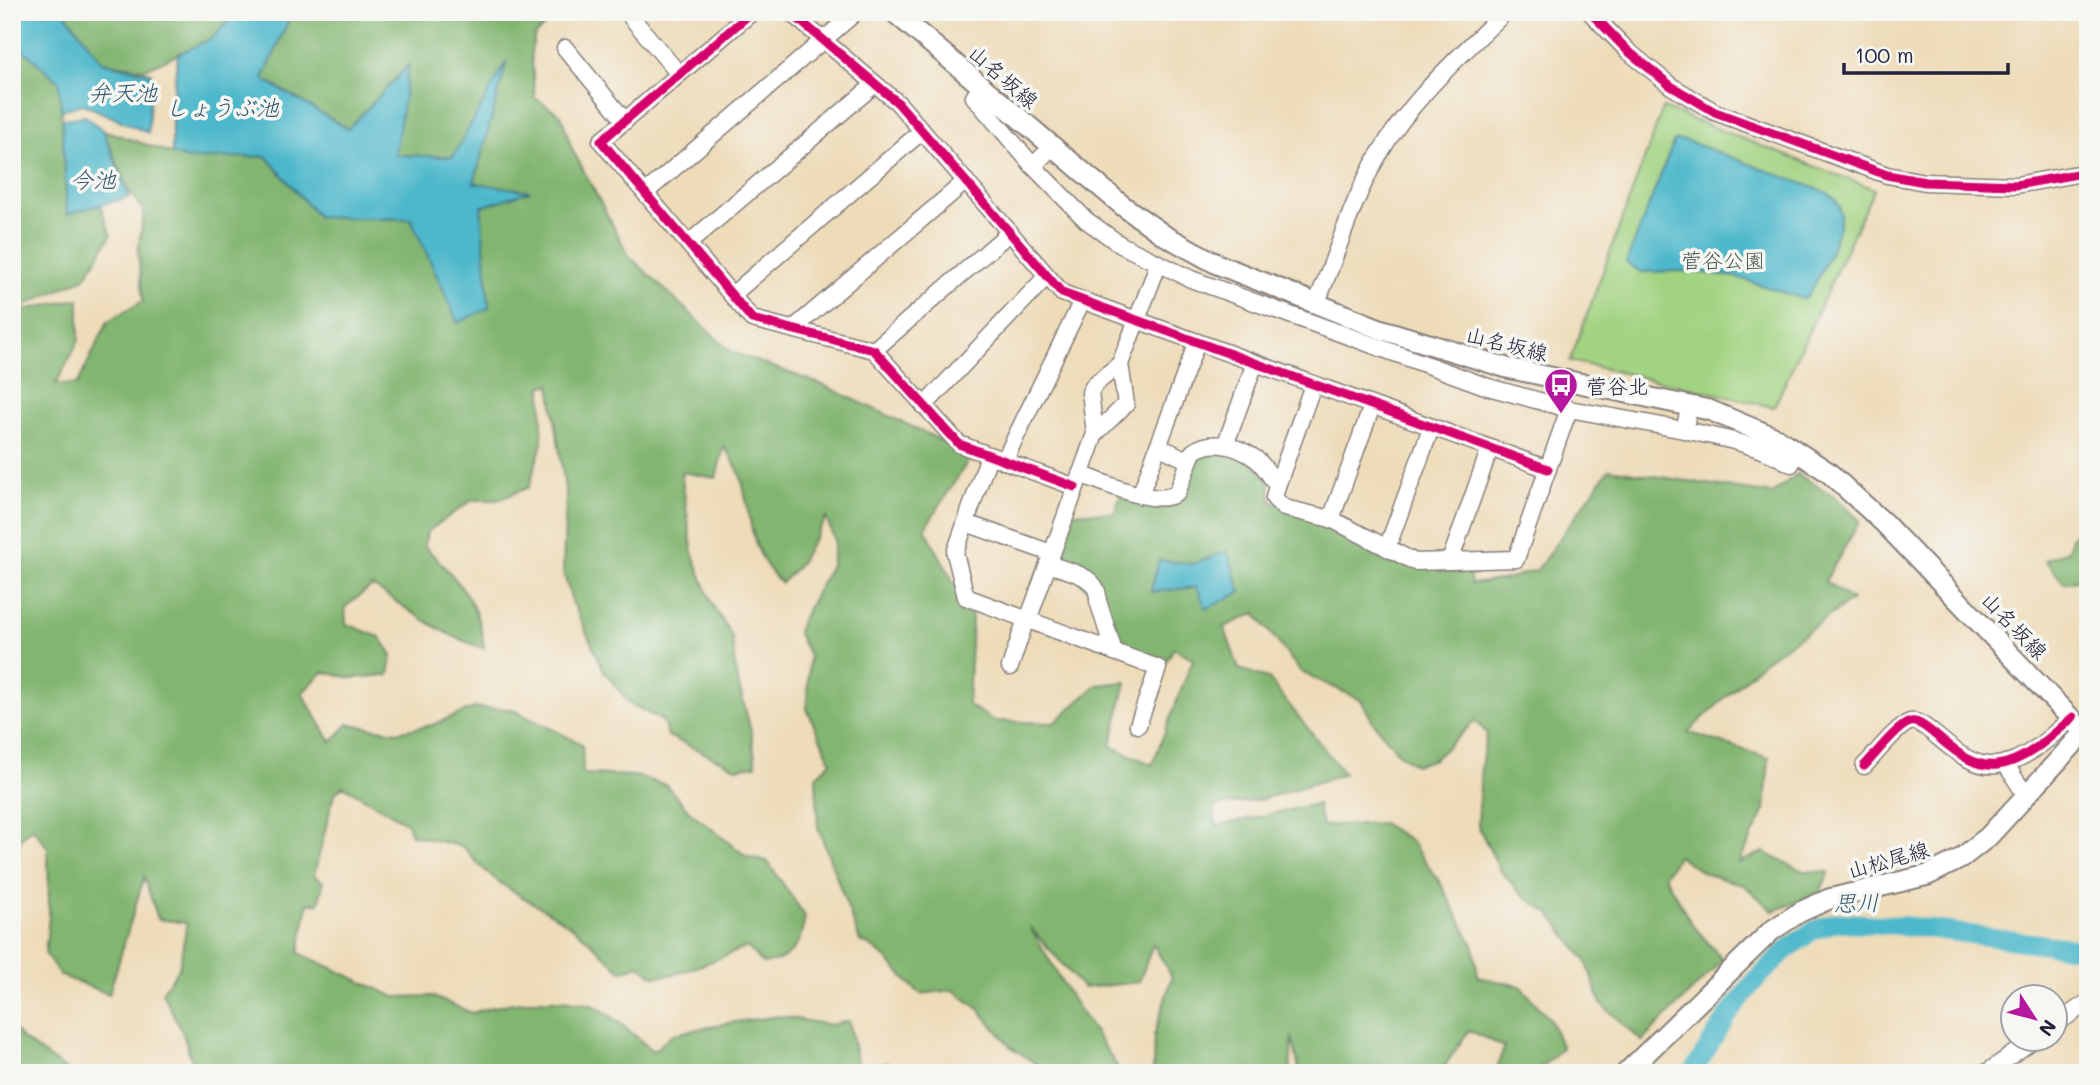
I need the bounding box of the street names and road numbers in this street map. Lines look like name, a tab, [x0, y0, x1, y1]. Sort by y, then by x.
street label: 山名坂線	[963, 38, 1045, 114]
street label: 山名坂線	[1463, 320, 1551, 366]
street label: 山名坂線	[1976, 585, 2054, 665]
street label: 山松尾線	[1844, 834, 1932, 884]

